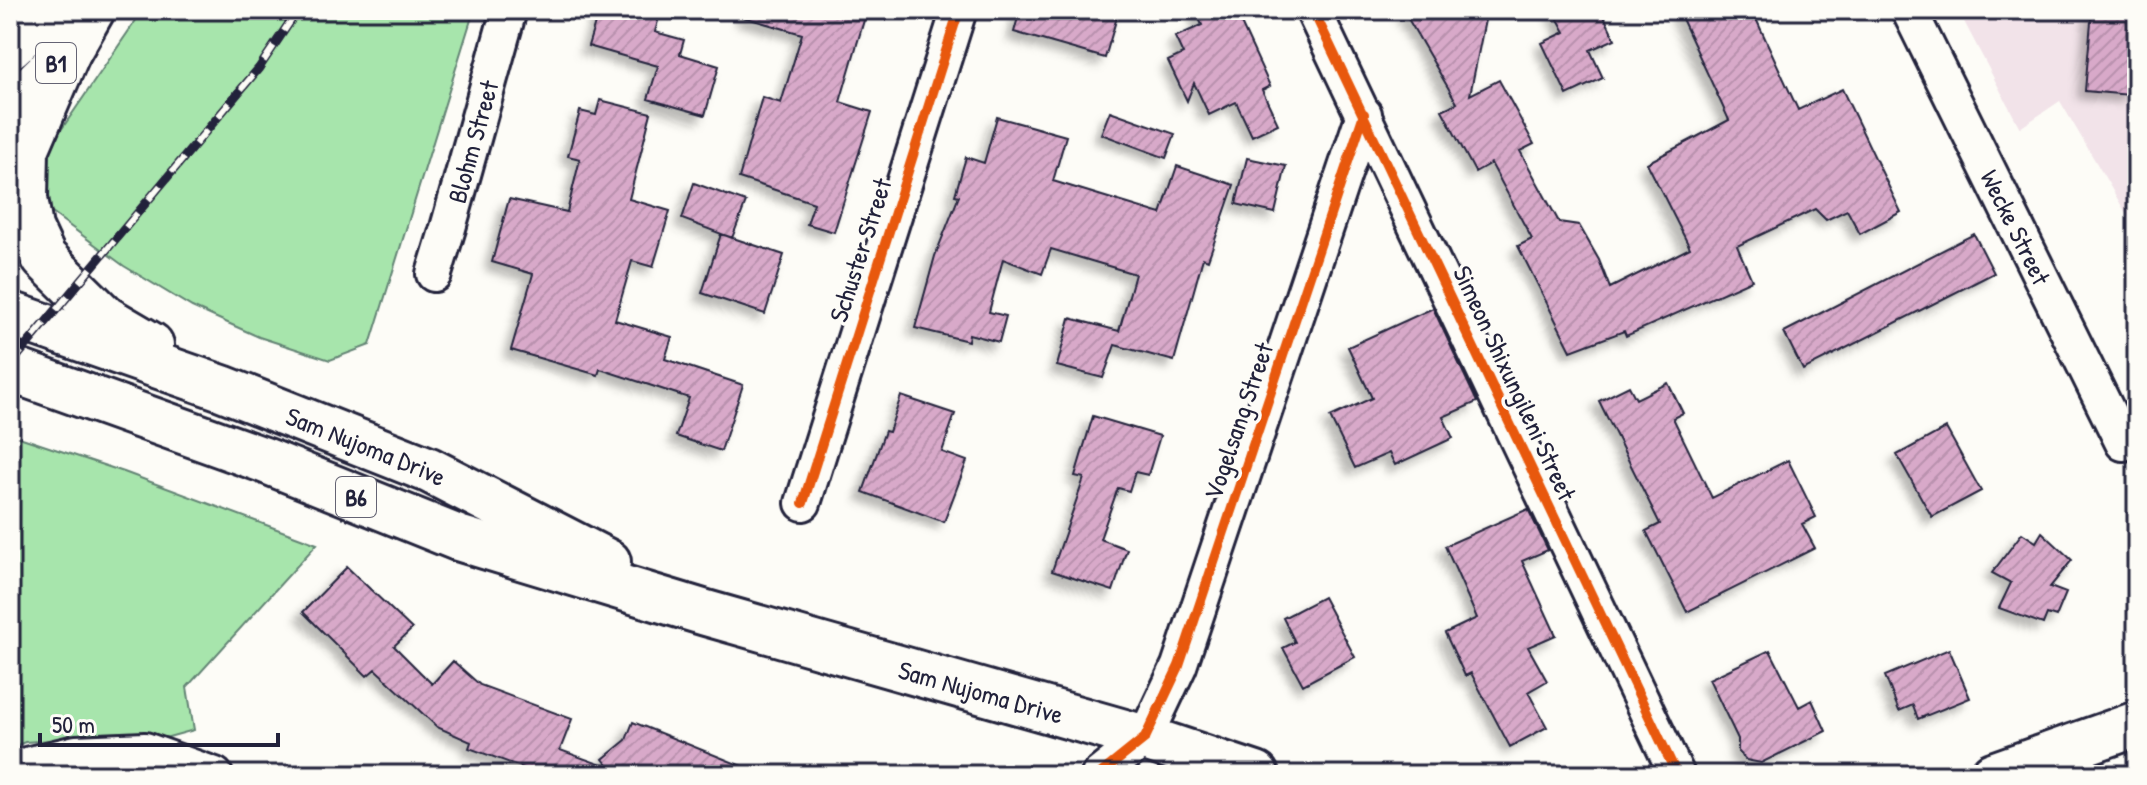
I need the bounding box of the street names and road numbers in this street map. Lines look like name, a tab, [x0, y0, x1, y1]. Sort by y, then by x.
road number: B1	[36, 43, 76, 83]
street label: Blohm Street	[438, 75, 506, 207]
street label: Wecke Street	[1973, 164, 2060, 291]
street label: Schuster Street	[820, 173, 900, 326]
street label: Simeon Shixungileni Street	[1445, 260, 1585, 507]
street label: Vogelsang Street	[1195, 337, 1282, 504]
street label: Sam Nujoma Drive	[281, 398, 453, 494]
road number: B6	[336, 477, 376, 517]
street label: Sam Nujoma Drive	[895, 651, 1067, 731]

